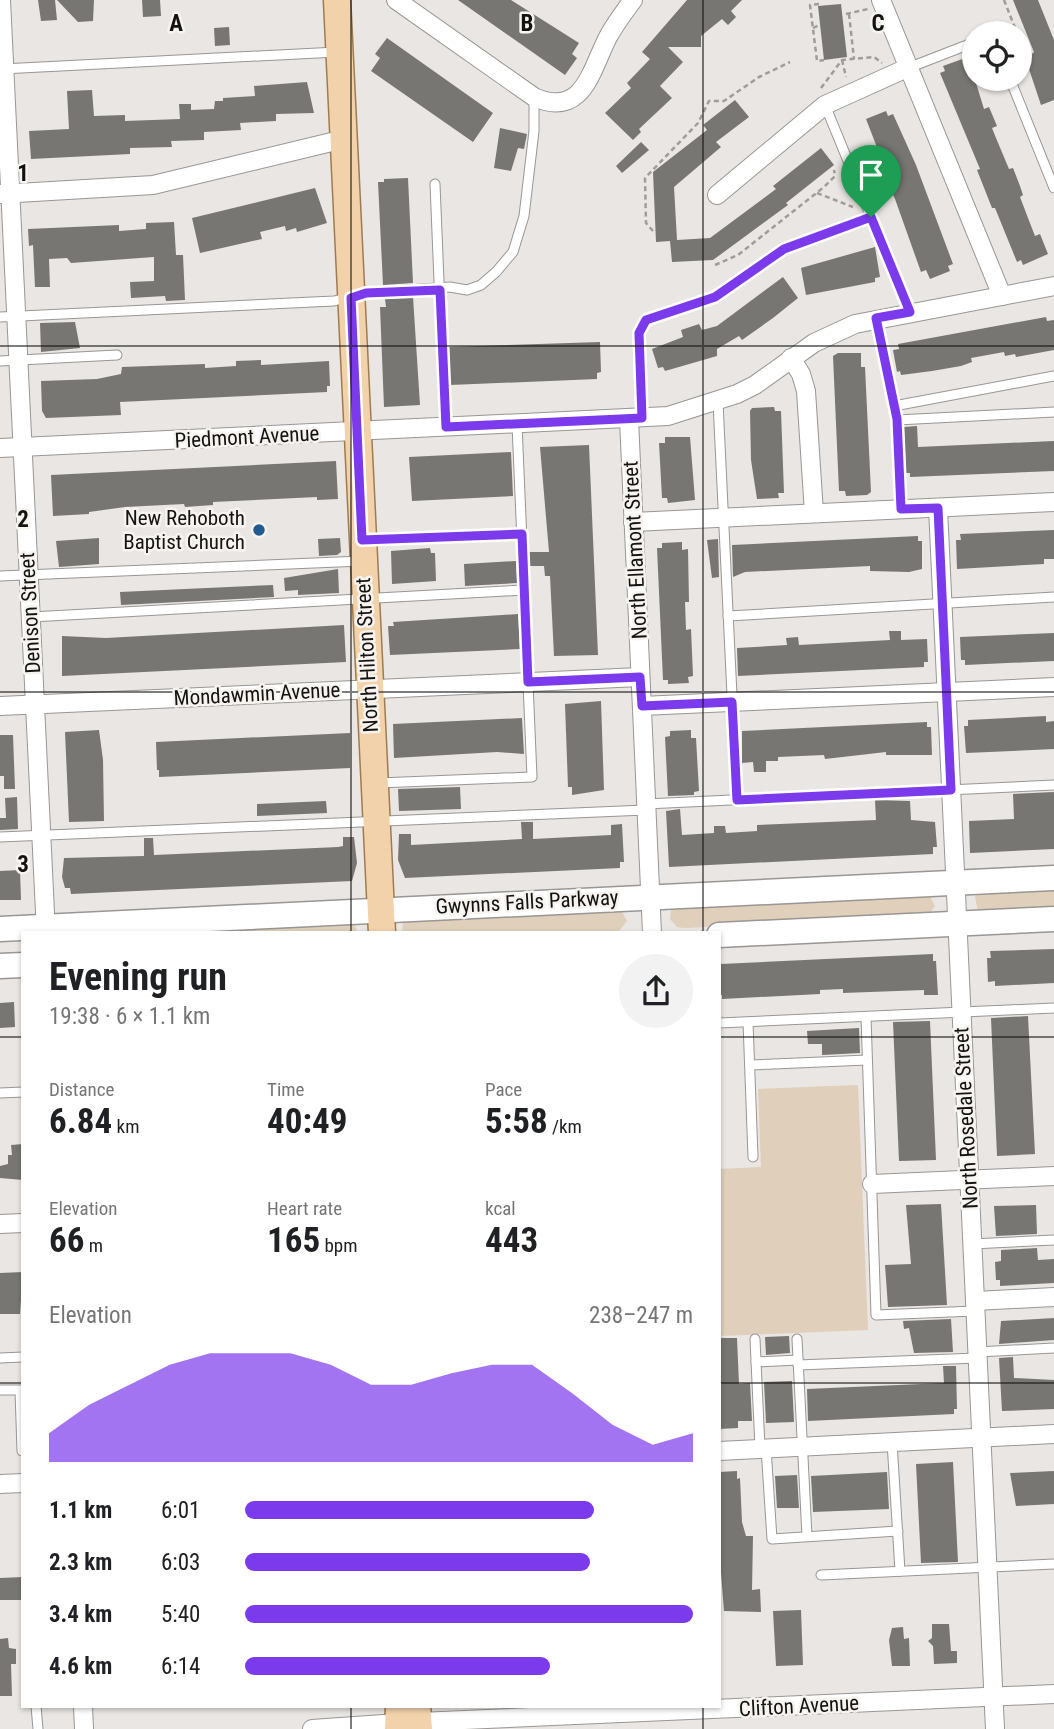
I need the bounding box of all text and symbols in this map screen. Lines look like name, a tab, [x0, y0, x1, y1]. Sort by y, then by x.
text: A	[169, 10, 183, 37]
text: B	[521, 10, 533, 37]
text: C	[871, 10, 885, 37]
map controls	[962, 21, 1032, 91]
button: locate	[962, 21, 1032, 91]
pin	[841, 145, 901, 217]
icon: arrive	[852, 156, 890, 194]
text: 1	[17, 160, 29, 187]
street label: Piedmont Avenue	[174, 421, 320, 453]
street label: North Ellamont Street	[618, 460, 652, 640]
text: 2	[17, 506, 29, 533]
place label: New Rehoboth Baptist Church	[123, 506, 245, 554]
marker: New Rehoboth Baptist Church	[251, 522, 267, 538]
street label: Denison Street	[15, 552, 45, 674]
street label: North Hilton Street	[351, 577, 383, 733]
street label: Mondawmin Avenue	[173, 678, 341, 710]
text: 3	[17, 851, 29, 878]
street label: Gwynns Falls Parkway	[435, 885, 619, 919]
button: share	[619, 954, 693, 1028]
text: Evening run	[49, 955, 227, 999]
text: 19:38 · 6 × 1.1 km	[49, 1003, 210, 1030]
street label: North Rosedale Street	[949, 1027, 983, 1209]
text: Distance	[49, 1078, 114, 1101]
text: Time	[267, 1078, 304, 1101]
text: Pace	[485, 1078, 522, 1101]
text: 6.84	[49, 1101, 112, 1142]
text: 40:49	[267, 1101, 347, 1142]
text: 5:58	[485, 1101, 548, 1142]
text: km	[112, 1115, 139, 1138]
text: /km	[548, 1115, 582, 1138]
text: Elevation	[49, 1197, 117, 1220]
text: Heart rate	[267, 1197, 342, 1220]
text: kcal	[485, 1197, 516, 1220]
text: 66	[49, 1220, 84, 1261]
text: 165	[267, 1220, 320, 1261]
text: 443	[485, 1220, 538, 1261]
text: m	[84, 1234, 103, 1257]
text: bpm	[320, 1234, 357, 1257]
text: Elevation	[49, 1302, 132, 1329]
text: 238–247 m	[589, 1302, 693, 1329]
text: 1.1 km	[49, 1497, 112, 1524]
text: 6:01	[161, 1497, 200, 1524]
text: 2.3 km	[49, 1549, 112, 1576]
text: 6:03	[161, 1549, 200, 1576]
text: 3.4 km	[49, 1601, 112, 1628]
text: 5:40	[161, 1601, 200, 1628]
text: 4.6 km	[49, 1653, 112, 1680]
text: 6:14	[161, 1653, 200, 1680]
street label: Clifton Avenue	[738, 1691, 860, 1721]

